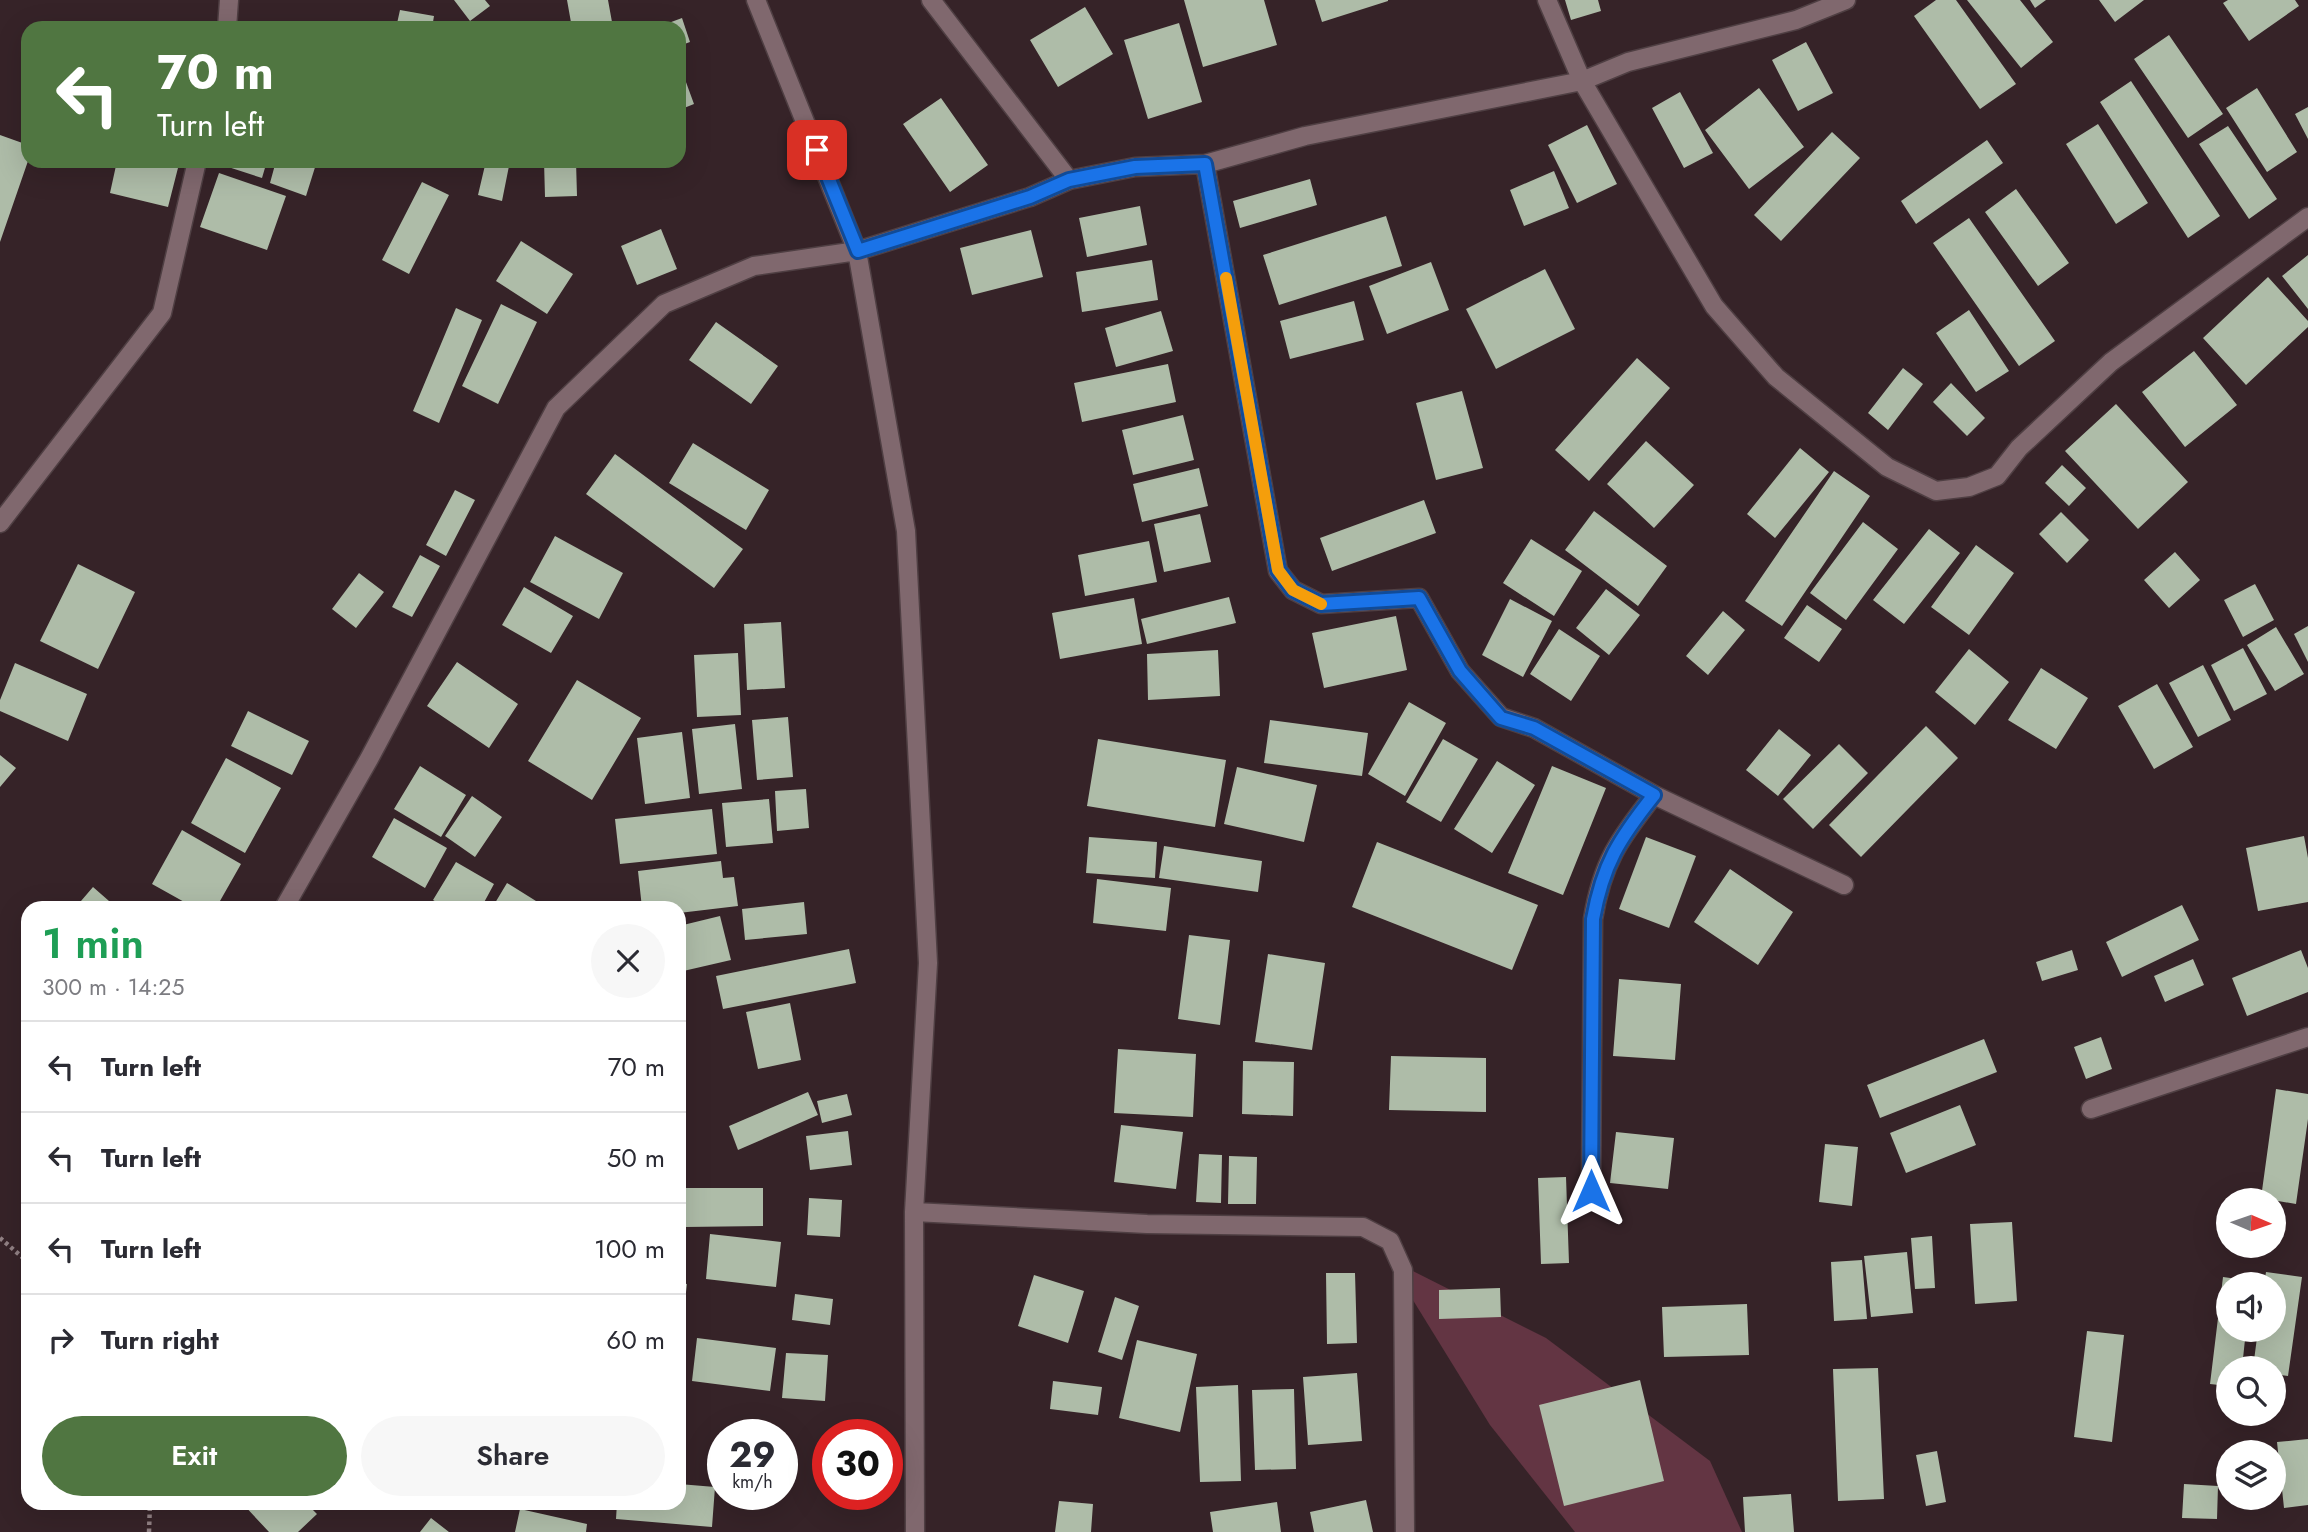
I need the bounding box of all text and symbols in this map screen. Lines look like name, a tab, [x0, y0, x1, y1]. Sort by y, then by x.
text: 70 m	[157, 37, 274, 107]
icon: left	[42, 49, 133, 140]
text: Turn left	[157, 102, 264, 148]
pin	[787, 120, 847, 180]
icon: arrive	[798, 131, 836, 169]
text: 1 min	[42, 913, 144, 974]
button: close	[591, 924, 665, 998]
text: 300 m · 14:25	[42, 970, 184, 1004]
icon: left	[42, 1048, 80, 1086]
text: Turn left	[101, 1048, 201, 1086]
text: 70 m	[608, 1048, 665, 1086]
icon: left	[42, 1139, 80, 1177]
text: Turn left	[101, 1139, 201, 1177]
text: 50 m	[607, 1139, 665, 1177]
position arrow	[1554, 1154, 1628, 1228]
north arrow	[2216, 1188, 2286, 1258]
map controls	[2216, 1188, 2286, 1510]
icon: left	[42, 1230, 80, 1268]
text: Turn left	[101, 1230, 201, 1268]
text: 100 m	[594, 1230, 665, 1268]
button: sound	[2216, 1272, 2286, 1342]
icon: right	[42, 1321, 80, 1359]
text: Turn right	[101, 1321, 219, 1359]
text: 60 m	[606, 1321, 665, 1359]
button: search	[2216, 1356, 2286, 1426]
button: Exit	[42, 1416, 347, 1496]
button: Share	[361, 1416, 665, 1496]
speed limit sign: 30	[812, 1419, 903, 1510]
text: 29	[729, 1430, 776, 1480]
button: layers	[2216, 1440, 2286, 1510]
text: km/h	[732, 1469, 773, 1495]

